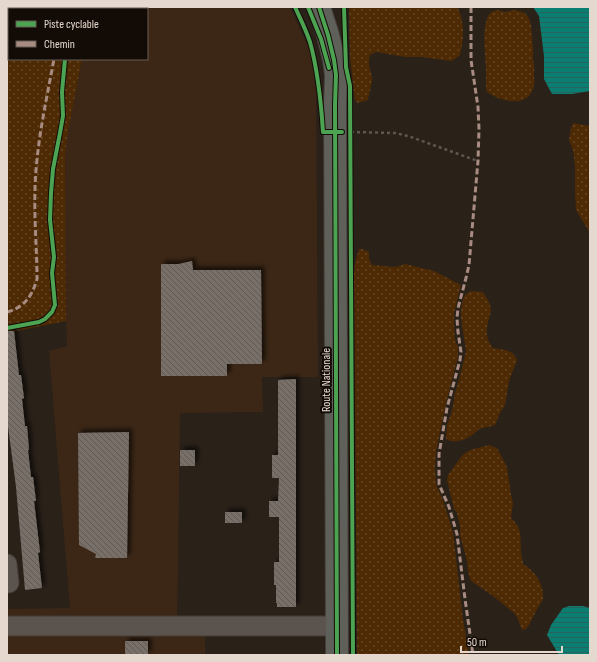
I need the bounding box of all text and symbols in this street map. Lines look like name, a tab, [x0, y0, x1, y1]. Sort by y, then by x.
legend	[8, 8, 148, 60]
text: Piste cyclable	[44, 17, 99, 32]
text: Chemin	[44, 37, 75, 52]
street label: Route Nationale	[319, 348, 334, 412]
scale bar	[461, 628, 562, 654]
text: 50 m	[467, 635, 487, 650]

